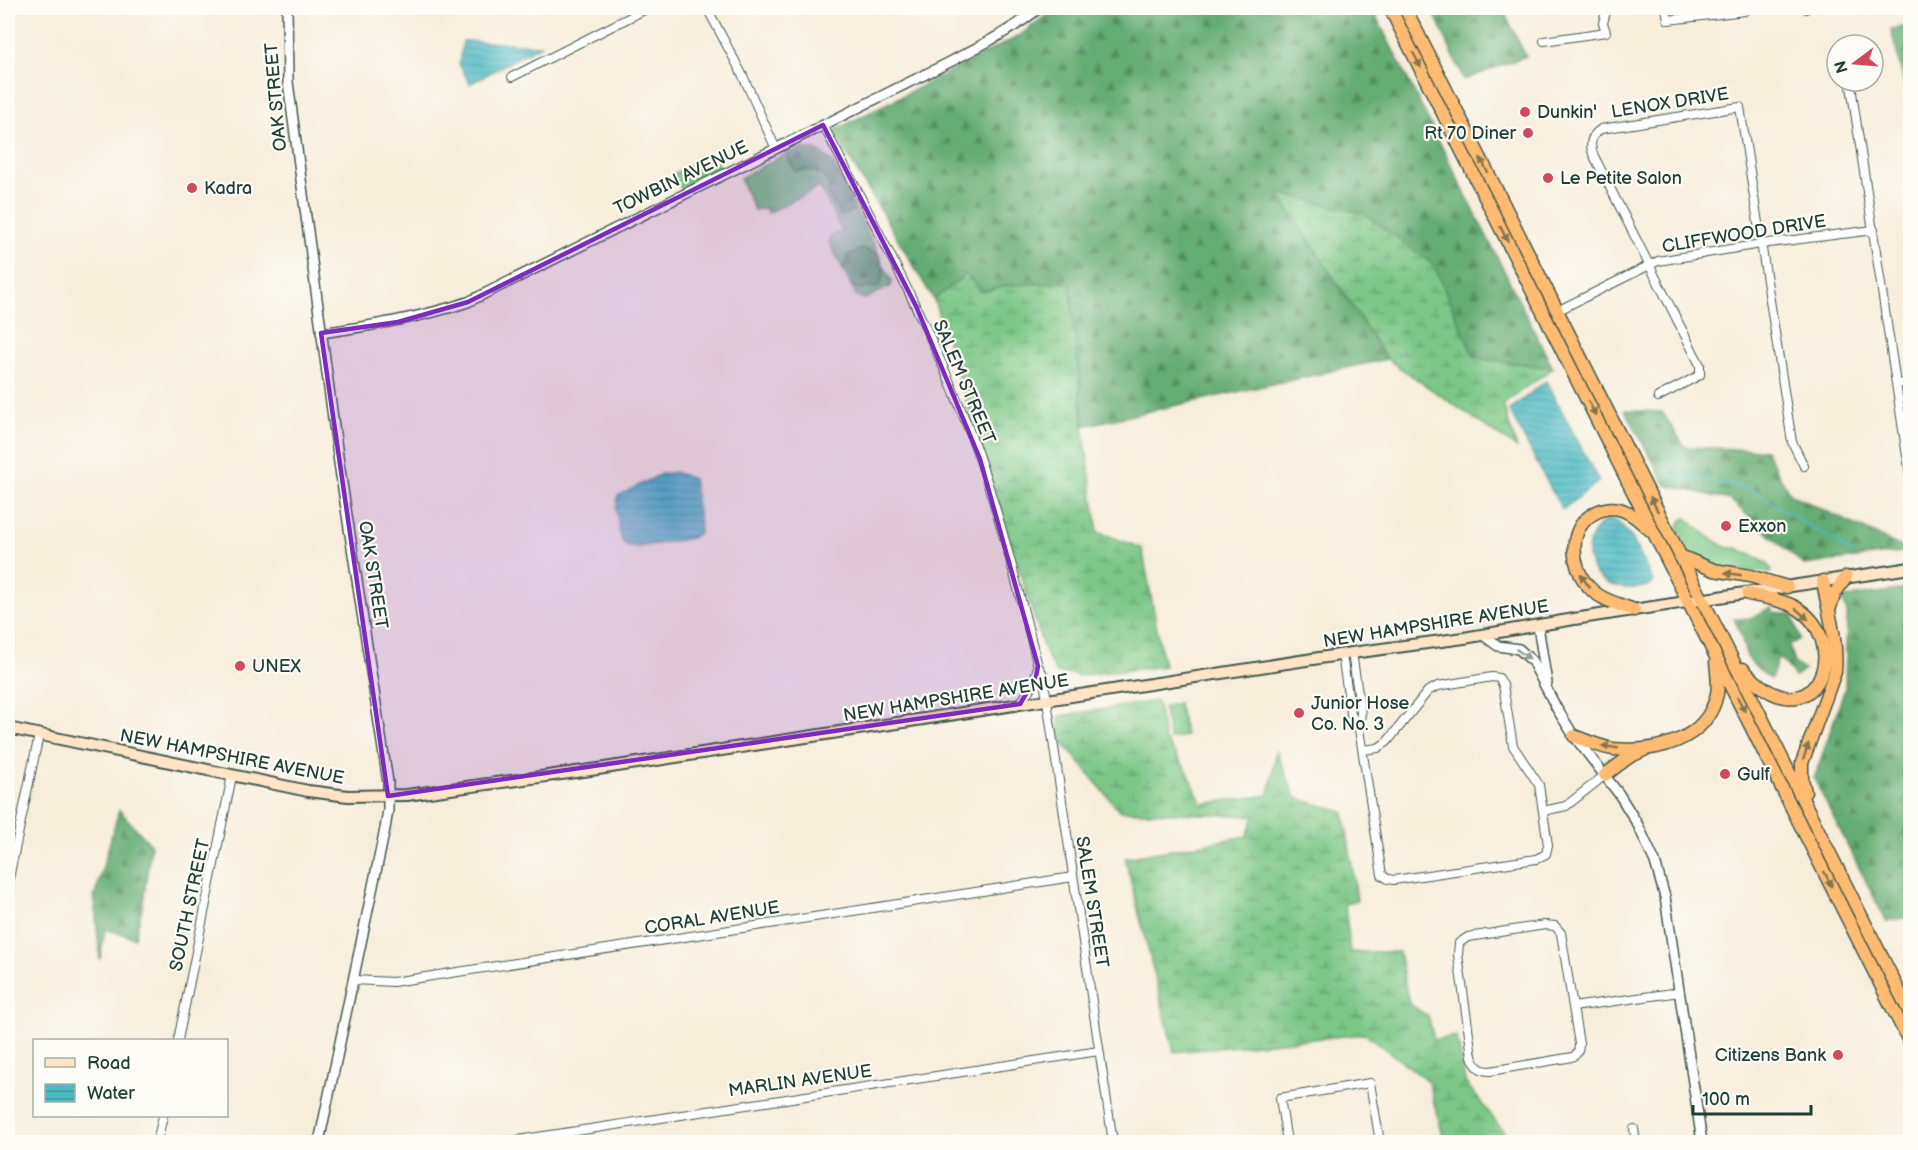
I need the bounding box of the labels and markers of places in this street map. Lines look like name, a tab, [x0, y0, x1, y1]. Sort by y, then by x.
place label: Dunkin'	[1537, 102, 1597, 123]
marker: Dunkin'	[1518, 105, 1532, 119]
place label: Rt 70 Diner	[1424, 123, 1517, 144]
marker: Rt 70 Diner	[1521, 126, 1535, 140]
place label: Le Petite Salon	[1560, 168, 1682, 189]
marker: Le Petite Salon	[1541, 171, 1555, 185]
place label: Kadra	[204, 178, 252, 199]
marker: Kadra	[185, 181, 199, 195]
place label: Exxon	[1738, 516, 1787, 537]
marker: Exxon	[1719, 519, 1733, 533]
place label: UNEX	[252, 656, 302, 677]
marker: UNEX	[233, 659, 247, 673]
place label: Junior Hose Co. No. 3	[1311, 693, 1410, 735]
marker: Junior Hose Co. No. 3	[1292, 706, 1306, 720]
place label: Gulf	[1737, 764, 1771, 785]
marker: Gulf	[1718, 767, 1732, 781]
place label: Citizens Bank	[1715, 1045, 1826, 1066]
marker: Citizens Bank	[1831, 1048, 1845, 1062]

